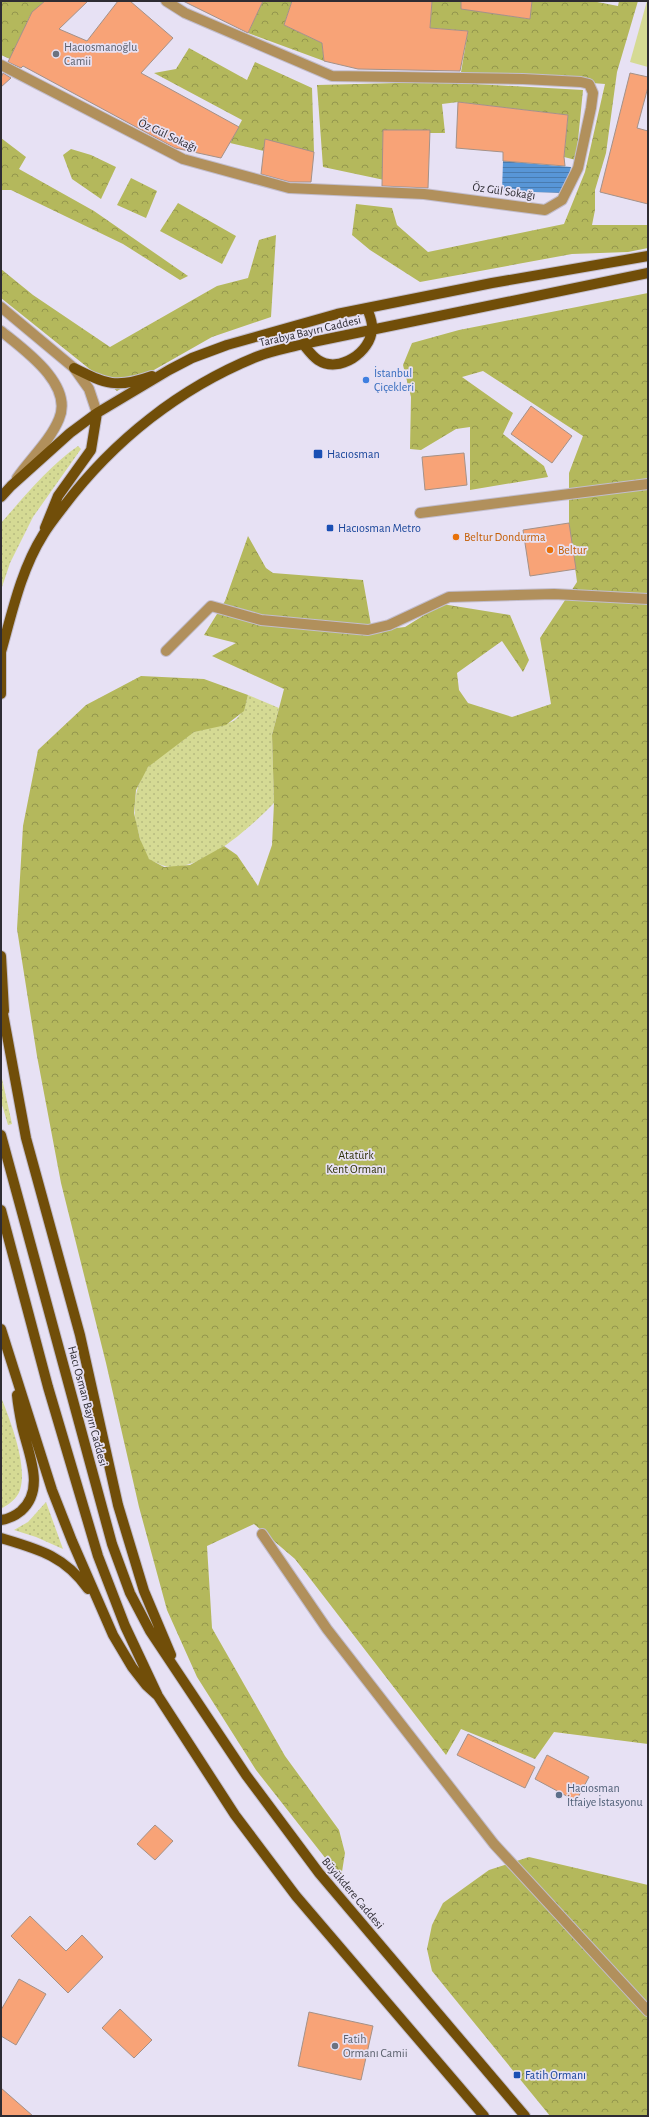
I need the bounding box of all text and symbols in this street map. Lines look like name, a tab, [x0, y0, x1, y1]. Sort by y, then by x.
place label: Hacıosmanoğlu Camii	[64, 41, 137, 67]
marker: Hacıosmanoğlu Camii	[51, 49, 61, 59]
street label: Öz Gül Sokağı	[137, 115, 200, 154]
street label: Öz Gül Sokağı	[472, 180, 536, 201]
street label: Tarabya Bayırı Caddesi	[258, 313, 362, 350]
place label: İstanbul Çiçekleri	[374, 366, 414, 393]
marker: İstanbul Çiçekleri	[361, 375, 371, 385]
marker: Hacıosman	[312, 448, 324, 460]
place label: Hacıosman	[327, 448, 380, 460]
place label: Hacıosman Metro	[338, 522, 421, 534]
marker: Hacıosman Metro	[325, 523, 335, 533]
place label: Beltur Dondurma	[464, 531, 546, 543]
marker: Beltur Dondurma	[451, 532, 461, 542]
place label: Beltur	[558, 544, 587, 556]
marker: Beltur	[545, 545, 555, 555]
park label: Atatürk Kent Ormanı	[326, 1149, 386, 1175]
street label: Hacı Osman Bayırı Caddesi	[65, 1345, 110, 1468]
place label: Hacıosman İtfaiye İstasyonu	[567, 1782, 643, 1809]
marker: Hacıosman İtfaiye İstasyonu	[554, 1790, 564, 1800]
street label: Büyükdere Caddesi	[319, 1855, 386, 1932]
place label: Fatih Ormanı Camii	[343, 2033, 408, 2059]
marker: Fatih Ormanı Camii	[330, 2041, 340, 2051]
place label: Fatih Ormanı	[525, 2069, 586, 2081]
marker: Fatih Ormanı	[512, 2070, 522, 2080]

